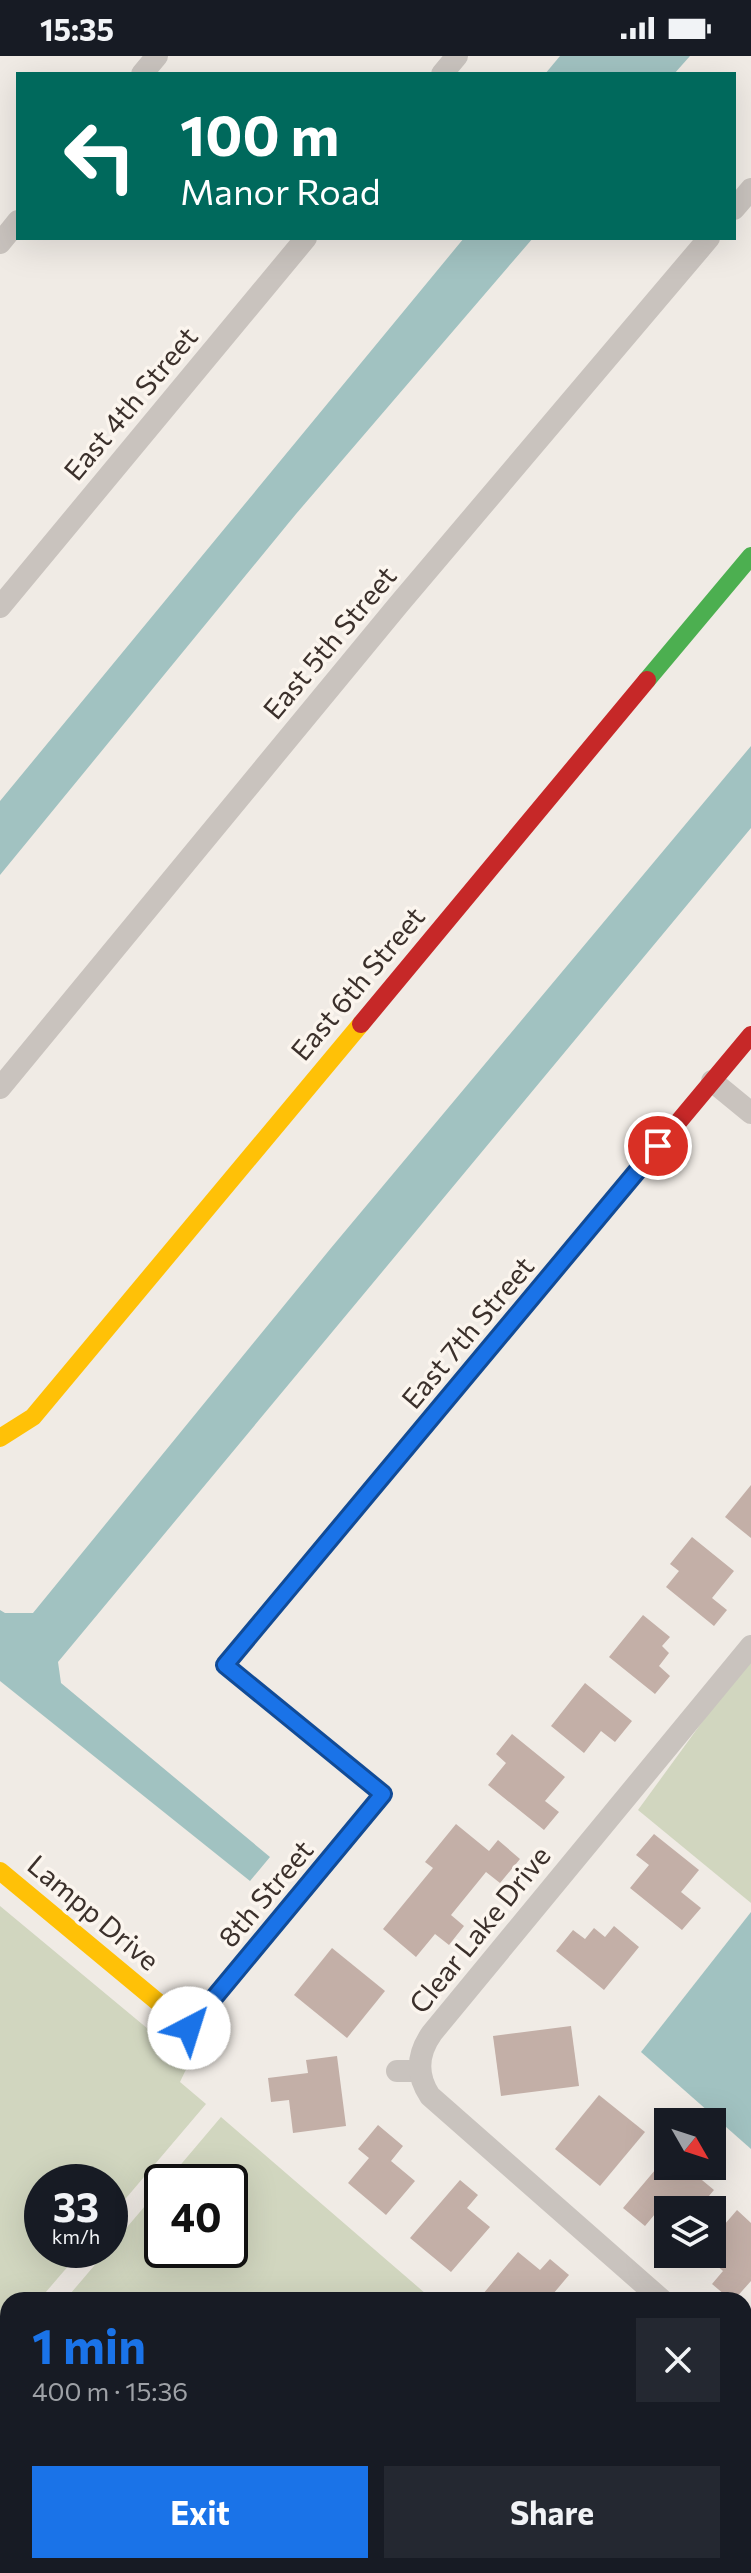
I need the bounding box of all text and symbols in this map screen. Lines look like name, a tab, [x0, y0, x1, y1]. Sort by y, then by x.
text: 15:35	[40, 10, 114, 47]
text: 100 m	[180, 99, 339, 168]
icon: left	[48, 104, 152, 208]
text: Manor Road	[180, 168, 380, 212]
street label: East 4th Street	[56, 319, 204, 487]
street label: East 5th Street	[255, 559, 403, 725]
street label: East 6th Street	[283, 899, 431, 1067]
pin	[624, 1112, 692, 1180]
icon: arrive	[636, 1124, 680, 1168]
street label: East 7th Street	[394, 1249, 540, 1415]
street label: 8th Street	[211, 1833, 319, 1953]
street label: Clear Lake Drive	[401, 1839, 557, 2019]
street label: Lampp Drive	[21, 1847, 167, 1977]
position arrow	[147, 1986, 231, 2070]
north arrow	[654, 2108, 726, 2180]
map controls	[654, 2108, 726, 2268]
speed limit sign: 40	[144, 2164, 248, 2268]
text: 33	[53, 2181, 99, 2230]
button: layers	[654, 2196, 726, 2268]
text: km/h	[52, 2224, 100, 2248]
text: 1 min	[32, 2315, 146, 2374]
button: close	[636, 2318, 720, 2402]
text: 400 m · 15:36	[32, 2375, 188, 2406]
button: Exit	[32, 2466, 368, 2558]
button: Share	[384, 2466, 720, 2558]

